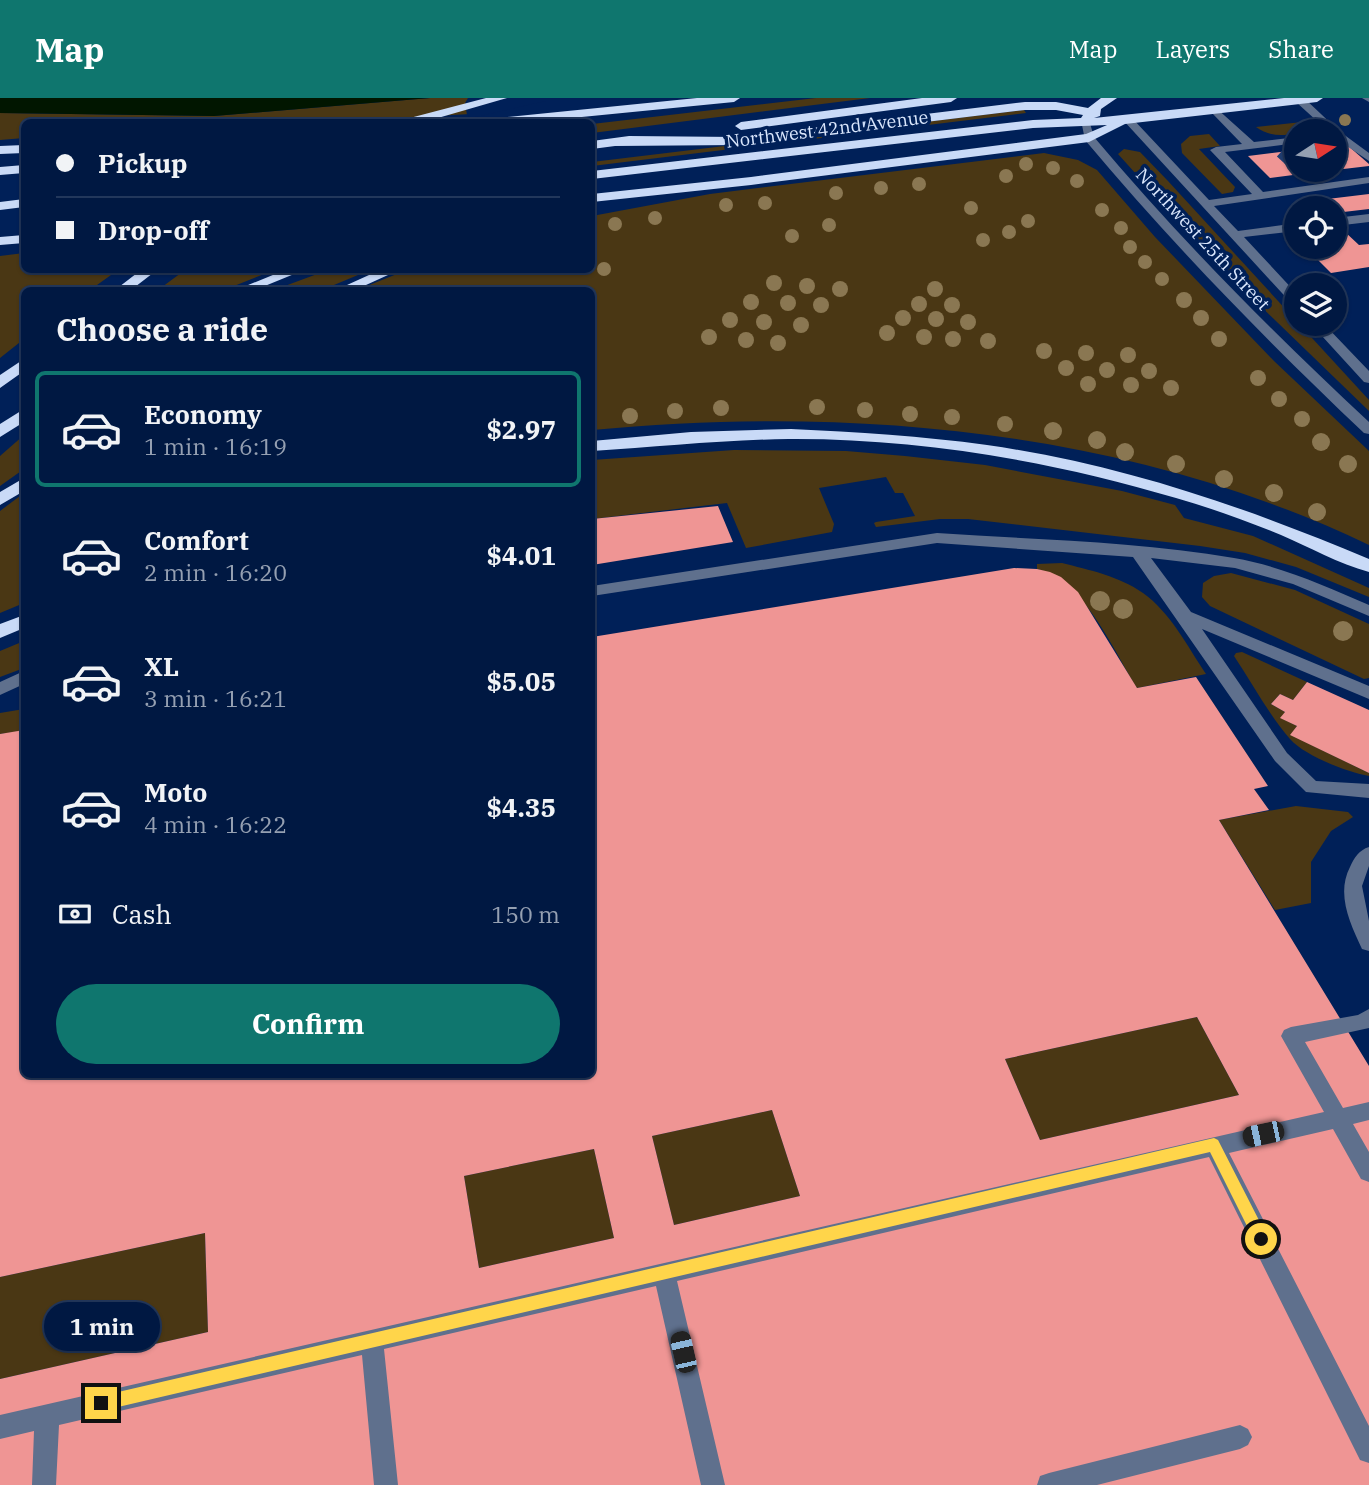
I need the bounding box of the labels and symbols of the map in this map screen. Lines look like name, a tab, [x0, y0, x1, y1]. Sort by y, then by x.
street label: Northwest 42nd Avenue	[724, 105, 930, 153]
north arrow	[1284, 119, 1348, 182]
street label: Northwest 25th Street	[1131, 163, 1275, 315]
car	[1241, 1119, 1286, 1149]
route start	[1245, 1223, 1277, 1255]
callout: 1 min	[43, 1302, 159, 1350]
car	[669, 1329, 698, 1375]
route end	[85, 1387, 117, 1419]

